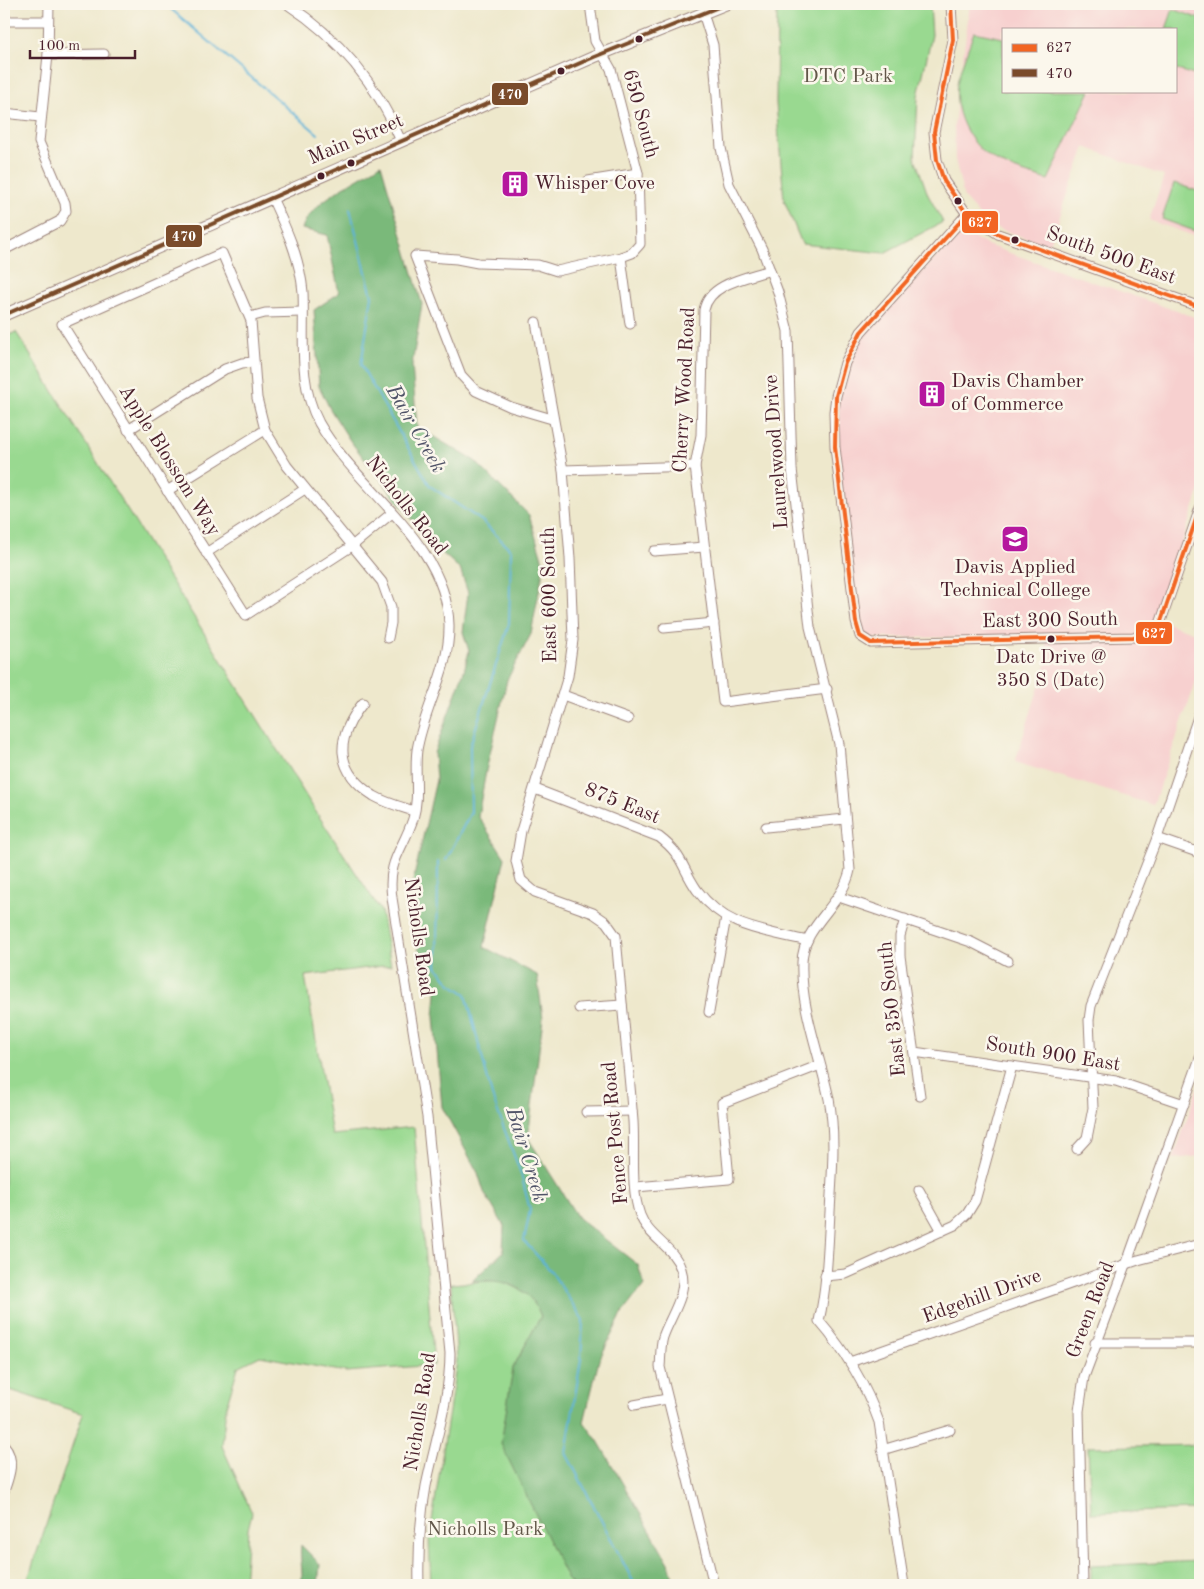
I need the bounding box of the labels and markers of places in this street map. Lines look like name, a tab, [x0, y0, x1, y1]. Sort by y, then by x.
unlabelled marker	[634, 34, 644, 44]
unlabelled marker	[556, 66, 566, 76]
unlabelled marker	[346, 158, 356, 168]
building icon: Whisper Cove	[500, 169, 530, 199]
unlabelled marker	[316, 171, 326, 181]
place label: Whisper Cove	[534, 174, 655, 194]
unlabelled marker	[953, 196, 963, 206]
unlabelled marker	[1010, 235, 1020, 245]
place label: Davis Chamber of Commerce	[951, 372, 1084, 415]
building icon: Davis Chamber of Commerce	[917, 379, 947, 409]
school or university icon: Davis Applied Technical College	[1000, 524, 1030, 554]
place label: Davis Applied Technical College	[940, 558, 1090, 601]
marker: Datc Drive @ 350 S (Datc)	[1046, 634, 1056, 644]
place label: Datc Drive @ 350 S (Datc)	[996, 649, 1107, 691]

